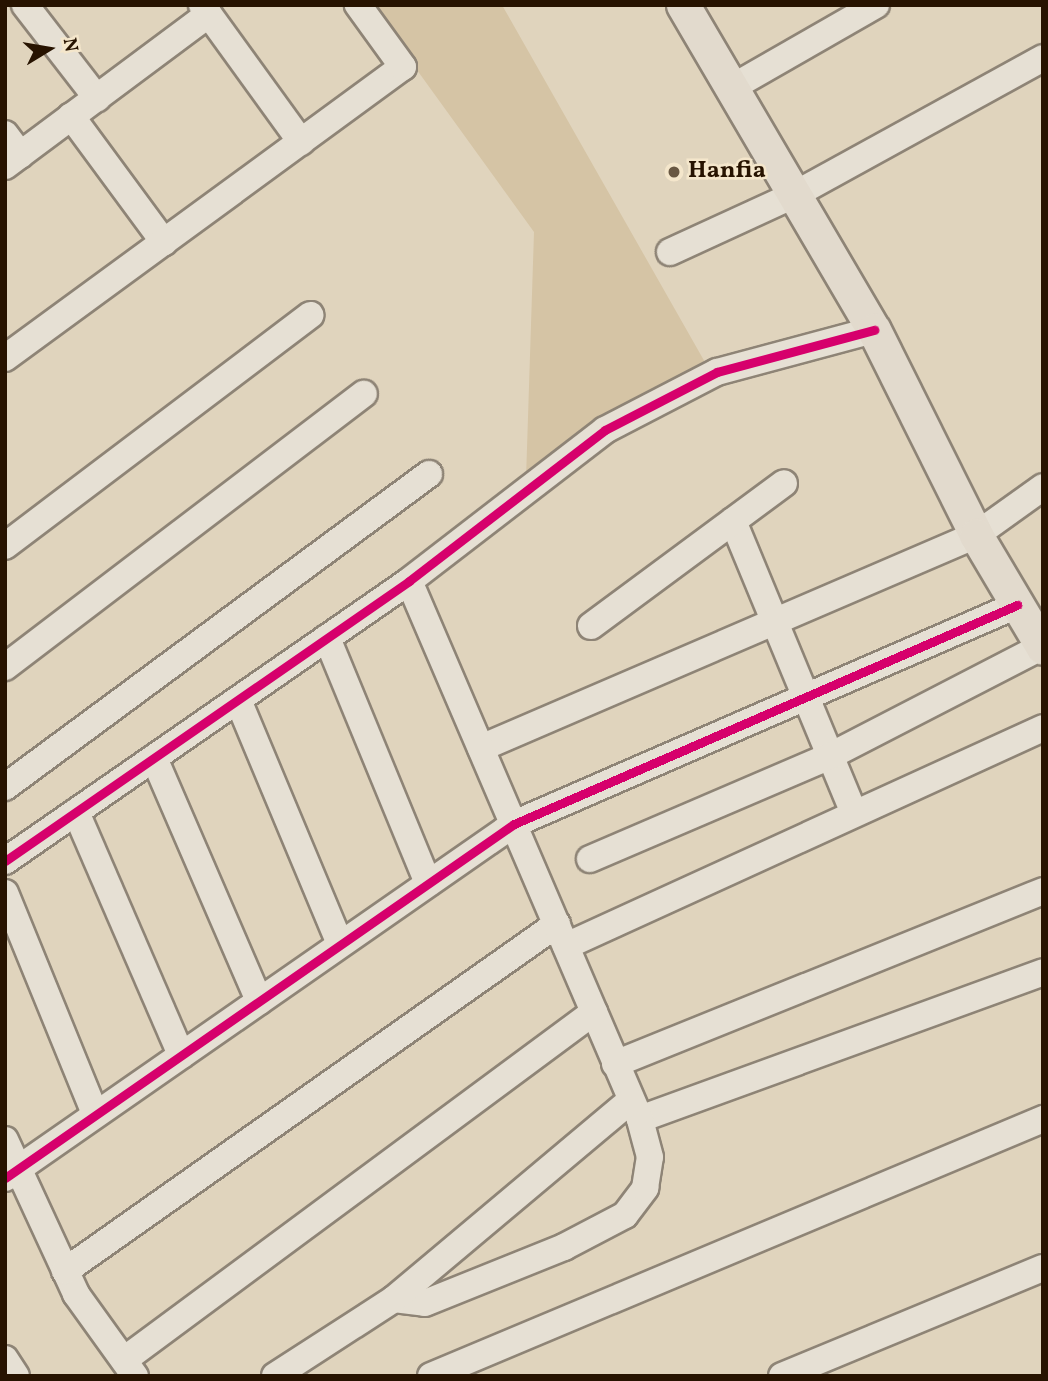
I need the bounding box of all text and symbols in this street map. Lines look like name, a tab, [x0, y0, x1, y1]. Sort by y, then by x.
north arrow	[14, 14, 84, 84]
text: N	[56, 36, 84, 54]
place label: Hanfia	[688, 158, 766, 186]
marker: Hanfia	[666, 164, 682, 180]

